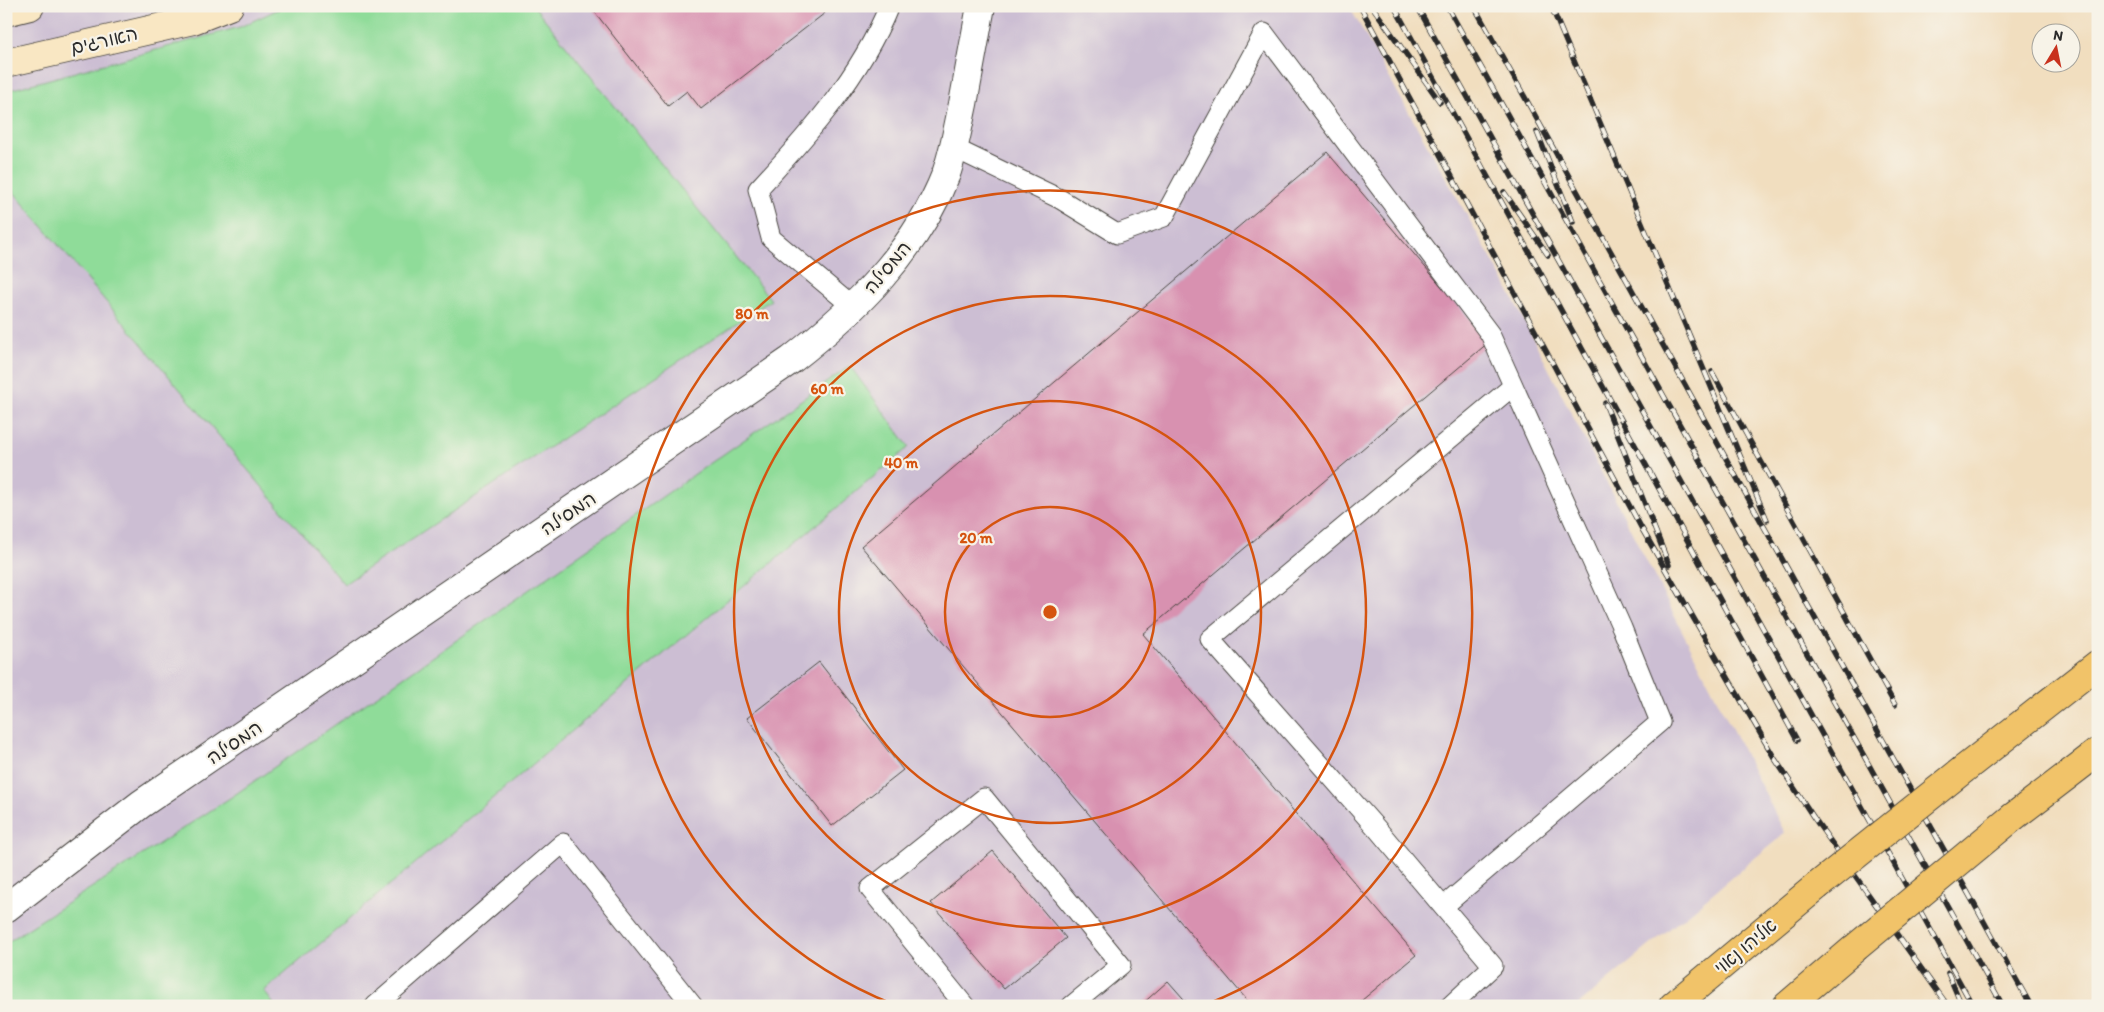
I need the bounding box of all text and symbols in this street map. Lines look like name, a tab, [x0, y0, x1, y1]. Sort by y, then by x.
street label: האורגים	[68, 22, 140, 59]
north arrow	[2032, 22, 2082, 72]
text: N	[2052, 26, 2064, 45]
street label: המסילה	[859, 236, 916, 298]
text: 80 m	[735, 305, 769, 323]
text: 60 m	[810, 380, 844, 398]
text: 40 m	[884, 454, 919, 472]
street label: המסילה	[536, 487, 600, 540]
text: 20 m	[959, 529, 993, 547]
centre of rings	[1041, 603, 1059, 621]
street label: המסילה	[202, 716, 266, 769]
street label: אליהו נאוי	[1709, 914, 1781, 979]

